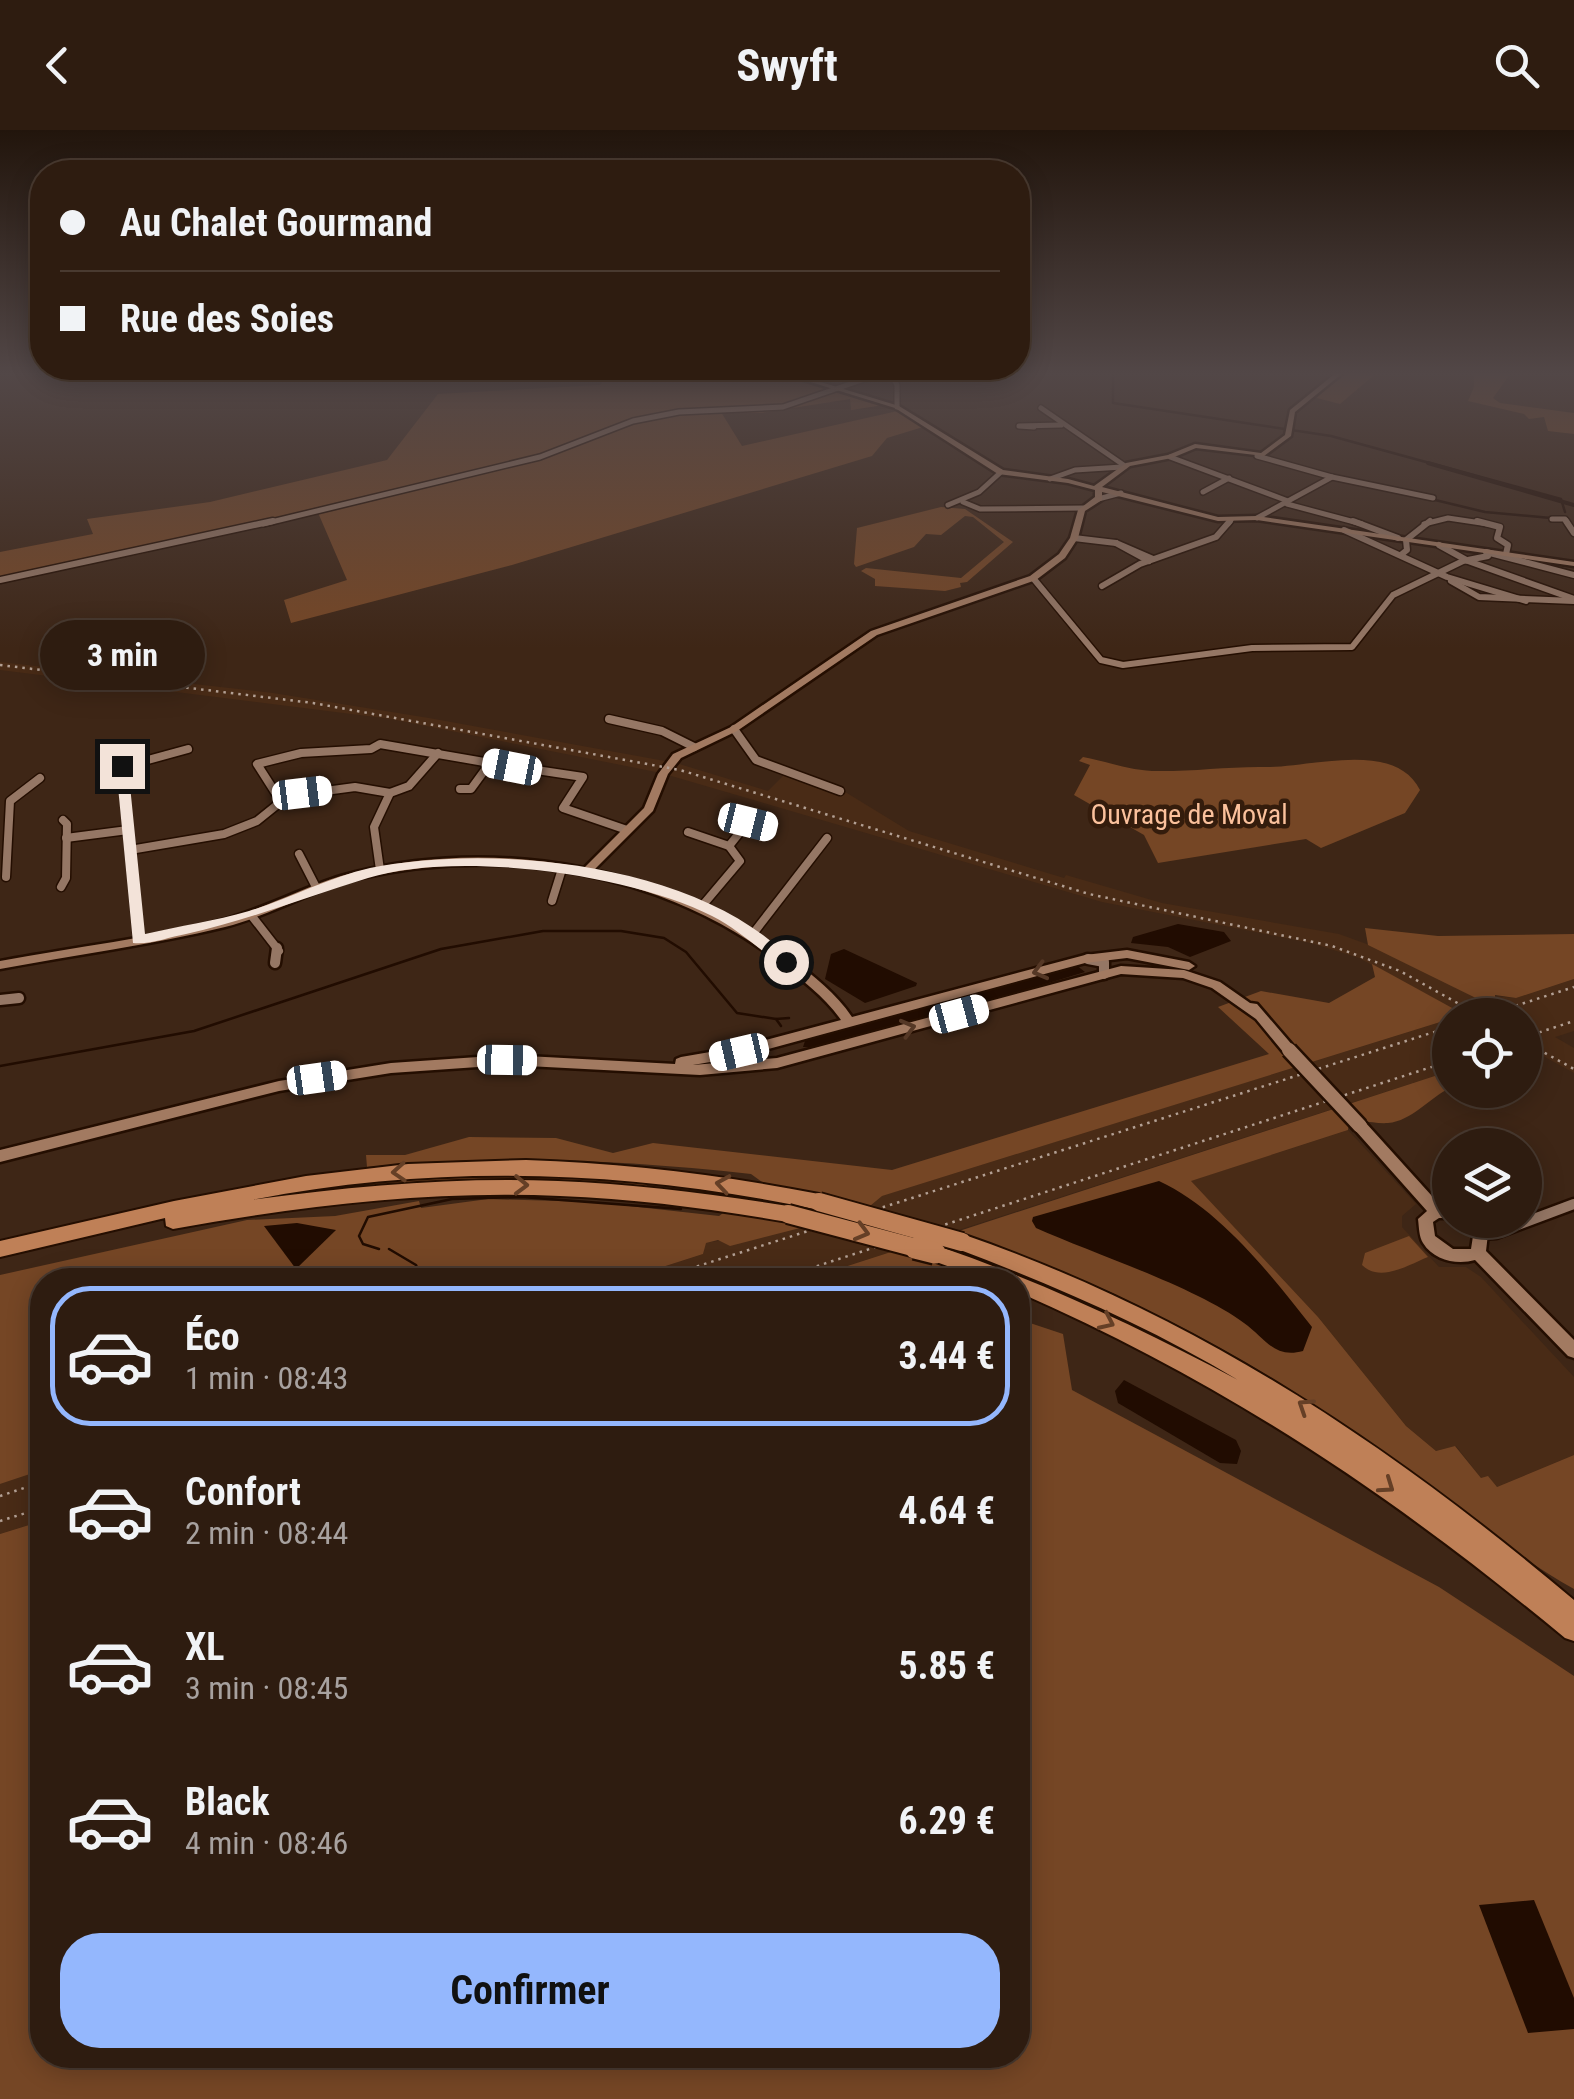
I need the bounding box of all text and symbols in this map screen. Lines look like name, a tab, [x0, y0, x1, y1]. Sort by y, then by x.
icon: back	[30, 38, 85, 93]
icon: search	[1489, 38, 1544, 93]
text: Swyft	[736, 39, 838, 92]
text: Au Chalet Gourmand	[120, 201, 432, 245]
text: Rue des Soies	[120, 297, 334, 341]
callout: 3 min	[39, 621, 204, 691]
text: 3 min	[87, 636, 158, 674]
route end	[100, 744, 145, 789]
car	[480, 747, 544, 787]
car	[270, 774, 334, 812]
park label: Ouvrage de Moval	[1090, 798, 1288, 831]
car	[715, 800, 781, 844]
route start	[764, 940, 809, 985]
one-way arrow	[1032, 959, 1049, 980]
car	[926, 992, 992, 1036]
map controls	[1432, 998, 1542, 1238]
button: locate	[1432, 998, 1542, 1108]
one-way arrow	[898, 1019, 916, 1040]
car	[706, 1031, 772, 1073]
car	[477, 1044, 537, 1076]
car	[285, 1059, 349, 1097]
button: layers	[1432, 1128, 1542, 1238]
one-way arrow	[391, 1161, 407, 1182]
one-way arrow	[715, 1174, 732, 1195]
one-way arrow	[513, 1175, 529, 1196]
one-way arrow	[853, 1220, 870, 1241]
one-way arrow	[1097, 1310, 1115, 1330]
icon: car	[65, 1311, 155, 1401]
text: Éco	[185, 1315, 240, 1359]
text: 3.44 €	[898, 1334, 995, 1378]
text: 1 min · 08:43	[185, 1359, 348, 1397]
one-way arrow	[1298, 1400, 1316, 1419]
icon: car	[65, 1466, 155, 1556]
text: Confort	[185, 1470, 301, 1514]
one-way arrow	[1376, 1474, 1395, 1492]
text: 4.64 €	[898, 1489, 995, 1533]
text: 2 min · 08:44	[185, 1514, 348, 1552]
icon: car	[65, 1621, 155, 1711]
text: XL	[185, 1625, 224, 1669]
text: 5.85 €	[898, 1644, 995, 1688]
text: 3 min · 08:45	[185, 1669, 348, 1707]
icon: car	[65, 1776, 155, 1866]
text: Black	[185, 1780, 269, 1824]
text: 6.29 €	[898, 1799, 995, 1843]
text: 4 min · 08:46	[185, 1824, 348, 1862]
button: Confirmer	[60, 1933, 1000, 2048]

